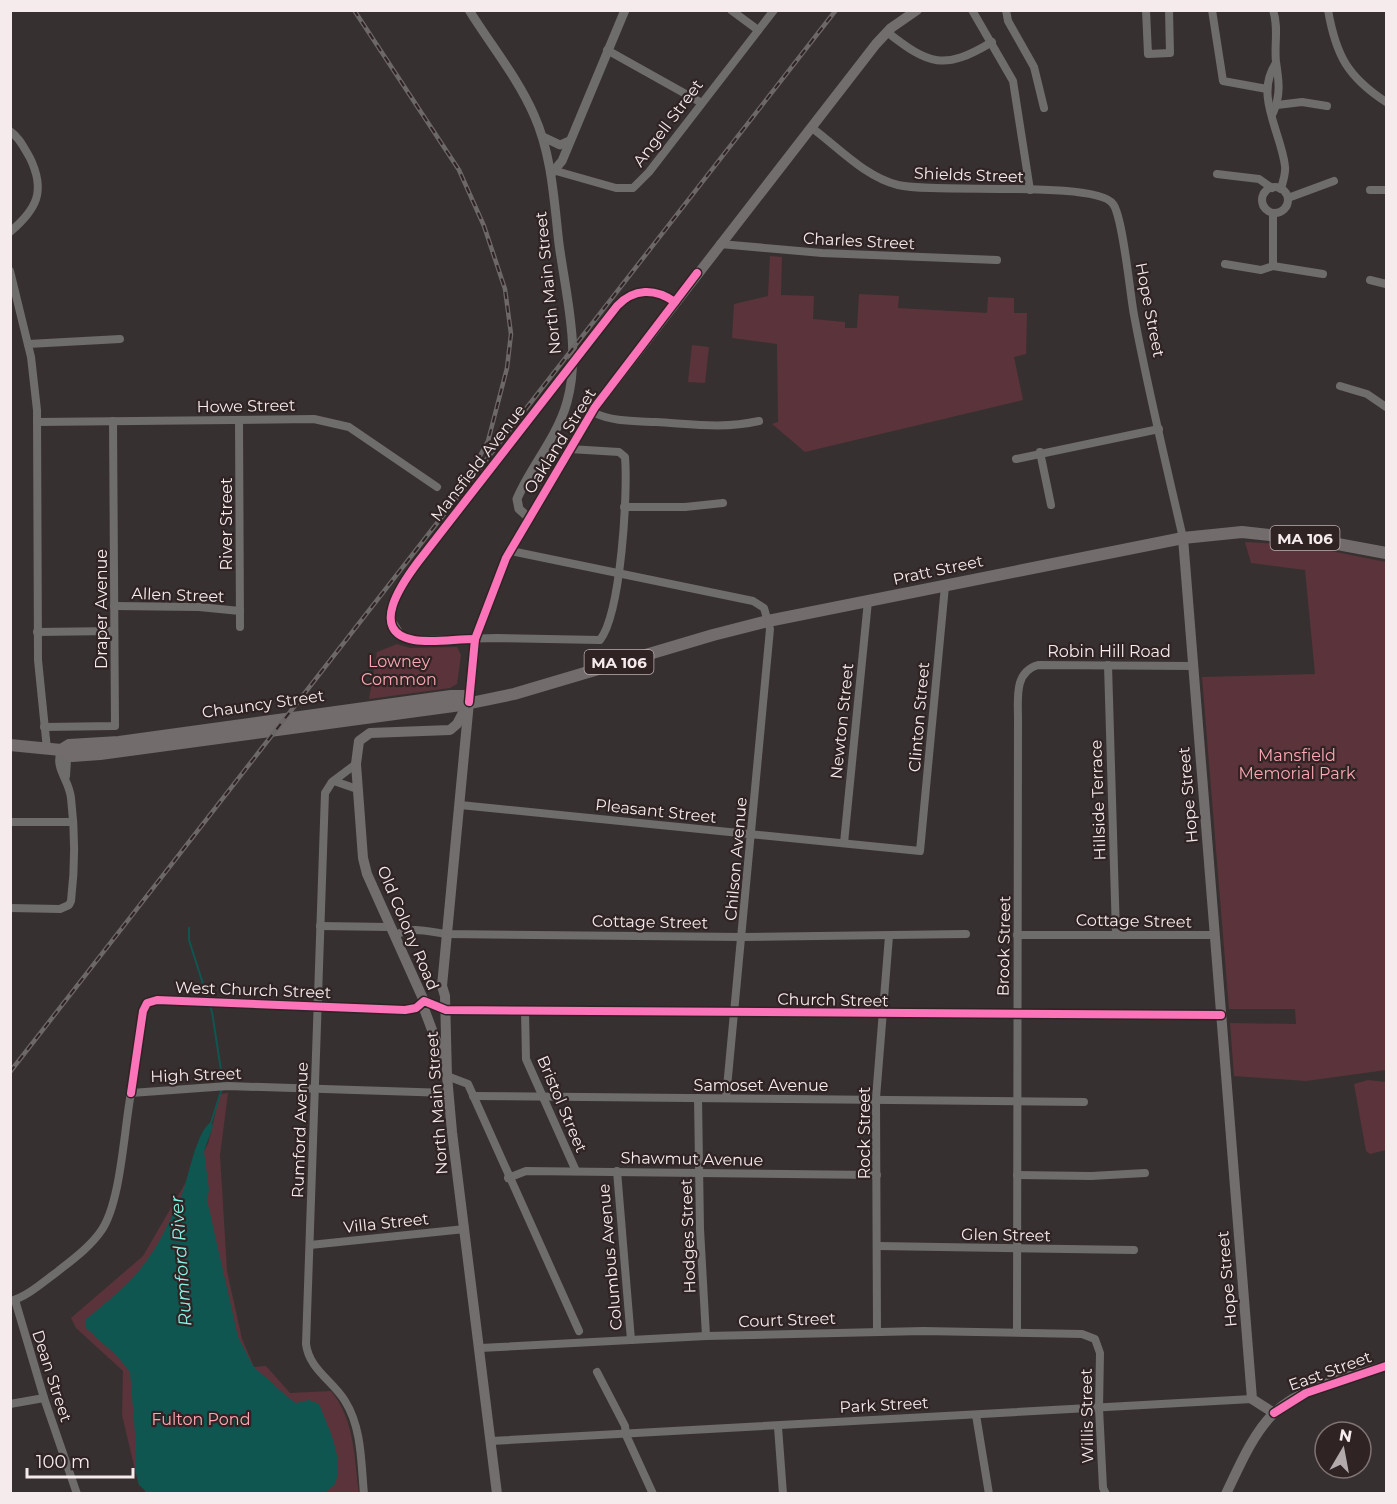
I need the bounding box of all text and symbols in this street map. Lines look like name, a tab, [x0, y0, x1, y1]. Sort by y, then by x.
street label: Angell Street	[629, 75, 707, 170]
street label: Shields Street	[914, 164, 1025, 186]
street label: North Main Street	[531, 210, 565, 355]
street label: Charles Street	[802, 229, 916, 253]
street label: Hope Street	[1132, 261, 1169, 359]
street label: Oakland Street	[520, 384, 600, 497]
street label: Howe Street	[196, 396, 296, 416]
street label: Mansfield Avenue	[427, 401, 529, 525]
street label: River Street	[217, 477, 236, 570]
road number: MA 106	[1270, 526, 1340, 550]
street label: Draper Avenue	[92, 549, 111, 669]
street label: Pratt Street	[891, 551, 985, 589]
street label: Allen Street	[131, 584, 225, 606]
street label: Robin Hill Road	[1047, 642, 1171, 661]
road number: MA 106	[584, 650, 654, 674]
park label: Lowney Common	[361, 652, 437, 689]
street label: Clinton Street	[905, 661, 933, 773]
street label: Newton Street	[826, 662, 858, 780]
street label: Chauncy Street	[201, 686, 326, 722]
street label: Hillside Terrace	[1086, 739, 1110, 861]
street label: Hope Street	[1174, 746, 1202, 844]
park label: Mansfield Memorial Park	[1238, 746, 1356, 783]
street label: Pleasant Street	[594, 795, 718, 827]
street label: Chilson Avenue	[721, 796, 751, 922]
street label: Old Colony Road	[373, 863, 443, 993]
street label: Brook Street	[994, 895, 1014, 996]
street label: Cottage Street	[1076, 910, 1193, 932]
street label: Cottage Street	[592, 911, 709, 933]
street label: West Church Street	[174, 978, 332, 1002]
street label: Church Street	[777, 990, 889, 1010]
street label: North Main Street	[422, 1030, 451, 1175]
street label: Bristol Street	[533, 1053, 591, 1156]
street label: Rumford Avenue	[288, 1062, 312, 1198]
street label: High Street	[150, 1064, 243, 1086]
street label: Samoset Avenue	[694, 1076, 828, 1095]
street label: Rock Street	[855, 1086, 874, 1179]
street label: Shawmut Avenue	[620, 1148, 764, 1170]
street label: Hodges Street	[676, 1178, 699, 1294]
street label: Columbus Avenue	[594, 1183, 626, 1331]
water label: Rumford River	[165, 1194, 197, 1327]
street label: Villa Street	[342, 1209, 430, 1237]
street label: Glen Street	[961, 1225, 1052, 1245]
street label: Hope Street	[1213, 1230, 1241, 1328]
street label: Court Street	[738, 1309, 837, 1331]
street label: Dean Street	[28, 1328, 76, 1425]
street label: East Street	[1286, 1347, 1375, 1395]
street label: Willis Street	[1077, 1368, 1097, 1464]
street label: Park Street	[839, 1393, 929, 1417]
park label: Fulton Pond	[152, 1410, 250, 1429]
north arrow	[1313, 1420, 1373, 1480]
text: N	[1337, 1425, 1354, 1446]
scale bar	[27, 1441, 134, 1479]
text: 100 m	[36, 1451, 90, 1473]

